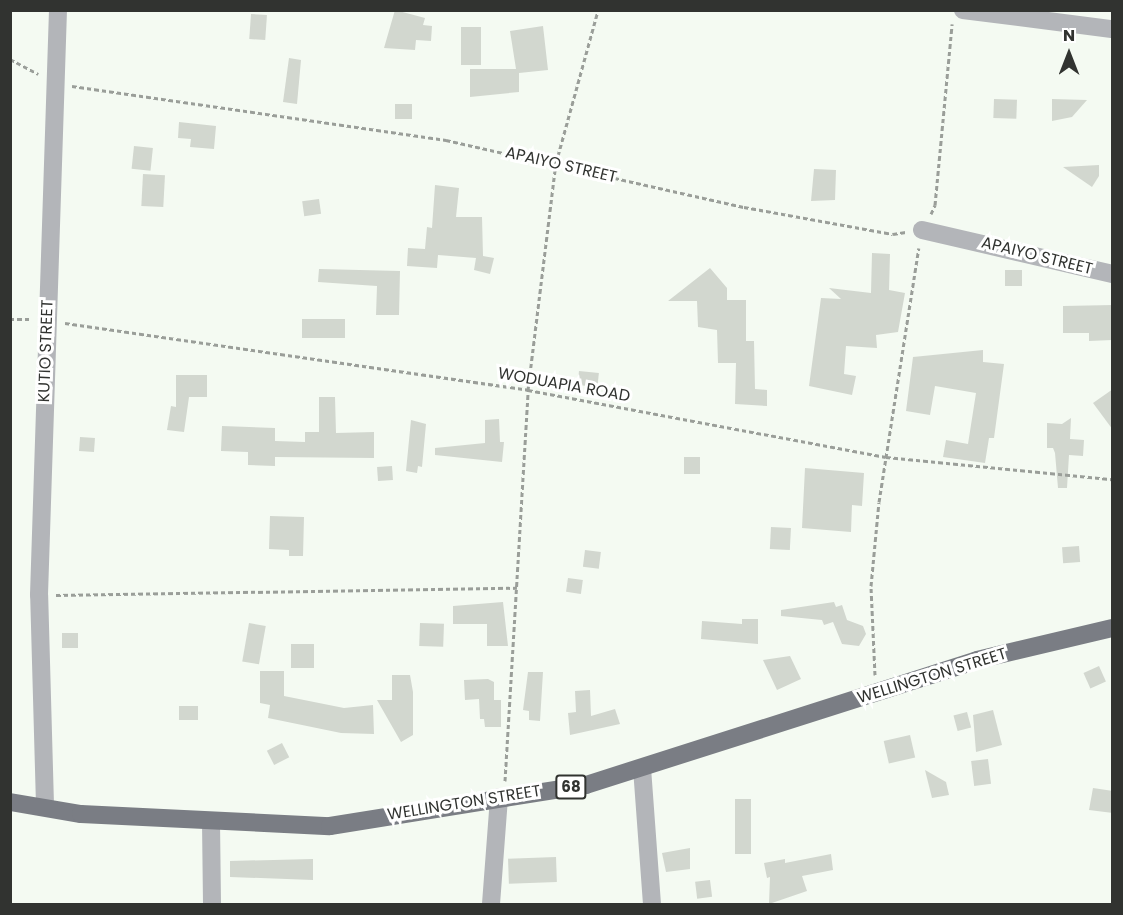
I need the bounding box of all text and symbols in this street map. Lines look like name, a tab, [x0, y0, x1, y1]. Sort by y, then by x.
north arrow	[1039, 24, 1099, 84]
text: N	[1063, 24, 1075, 47]
street label: APAIYO STREET	[503, 143, 619, 187]
street label: APAIYO STREET	[979, 233, 1095, 279]
street label: KUTIO STREET	[35, 299, 57, 403]
street label: WODUAPIA ROAD	[496, 364, 632, 406]
street label: WELLINGTON STREET	[855, 644, 1009, 708]
road number: 68	[554, 775, 588, 799]
street label: WELLINGTON STREET	[386, 781, 542, 825]

